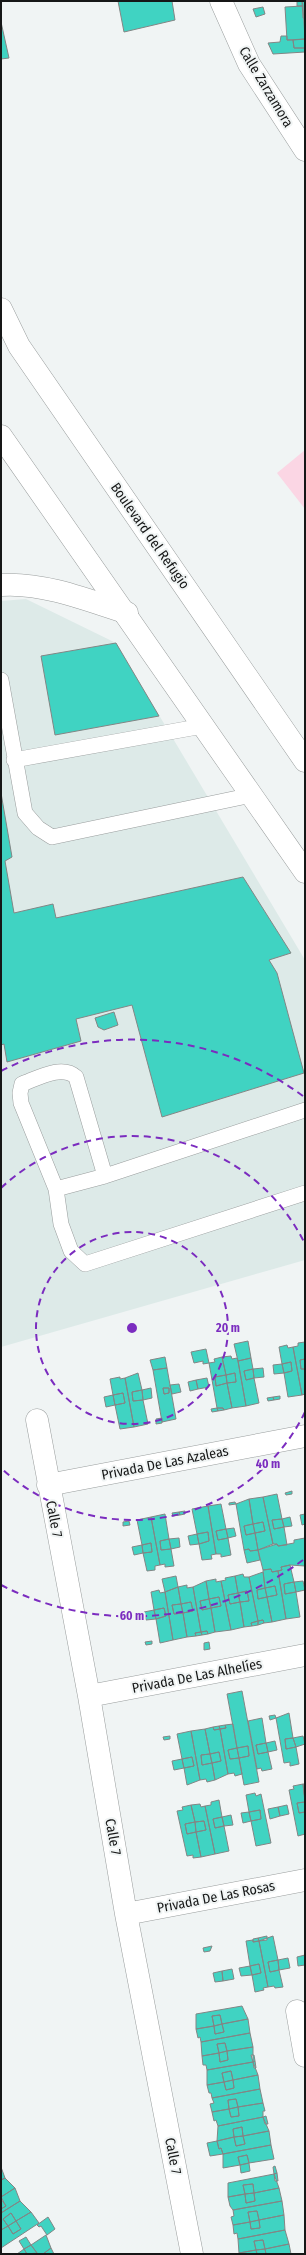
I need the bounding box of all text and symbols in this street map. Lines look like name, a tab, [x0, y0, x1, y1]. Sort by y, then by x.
street label: Calle Zarzamora	[235, 44, 297, 130]
street label: Boulevard del Refugio	[107, 480, 193, 592]
centre of rings	[125, 1321, 139, 1335]
text: 20 m	[215, 1321, 240, 1335]
street label: Privada De Las Azaleas	[100, 1442, 230, 1484]
text: 40 m	[256, 1457, 280, 1471]
street label: Calle 7	[42, 1499, 66, 1539]
text: 60 m	[120, 1609, 144, 1623]
street label: Privada De Las Alhelíes	[131, 1655, 263, 1697]
street label: Calle 7	[101, 1817, 125, 1857]
street label: Privada De Las Rosas	[156, 1877, 276, 1917]
street label: Calle 7	[161, 2136, 185, 2176]

